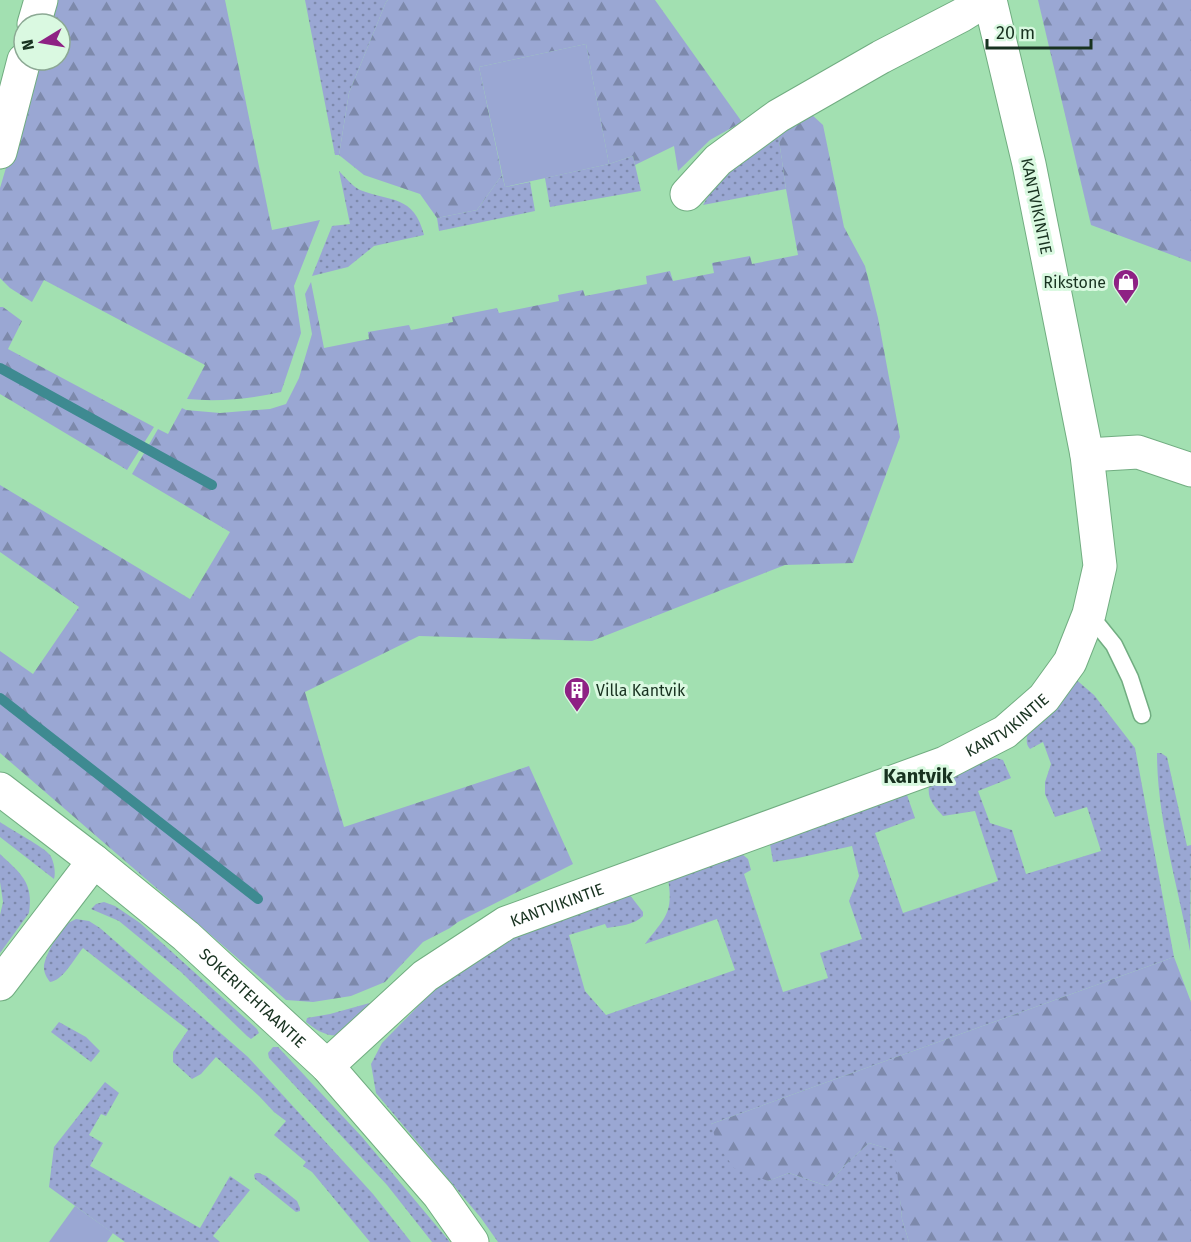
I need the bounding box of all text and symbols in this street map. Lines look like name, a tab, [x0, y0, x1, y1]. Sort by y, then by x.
north arrow	[12, 12, 72, 72]
scale bar	[987, 12, 1090, 50]
text: 20 m	[996, 22, 1035, 44]
text: N	[17, 38, 38, 52]
street label: KANTVIKINTIE	[1017, 156, 1056, 256]
shop icon: Rikstone	[1111, 267, 1141, 305]
place label: Rikstone	[1043, 273, 1106, 292]
building icon: Villa Kantvik	[562, 675, 592, 713]
place label: Villa Kantvik	[596, 681, 686, 700]
street label: KANTVIKINTIE	[962, 689, 1053, 761]
district label: Kantvik	[883, 764, 954, 788]
street label: KANTVIKINTIE	[508, 879, 606, 931]
street label: SOKERITEHTAANTIE	[195, 944, 310, 1052]

